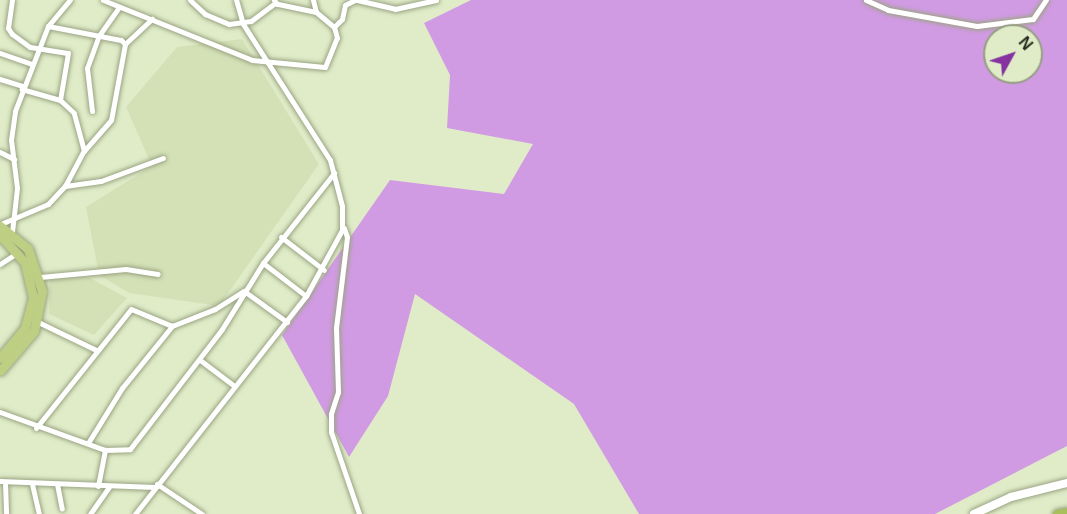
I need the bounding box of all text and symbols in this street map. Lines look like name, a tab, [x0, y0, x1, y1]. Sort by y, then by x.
north arrow	[983, 24, 1043, 84]
text: N	[1015, 34, 1036, 53]

